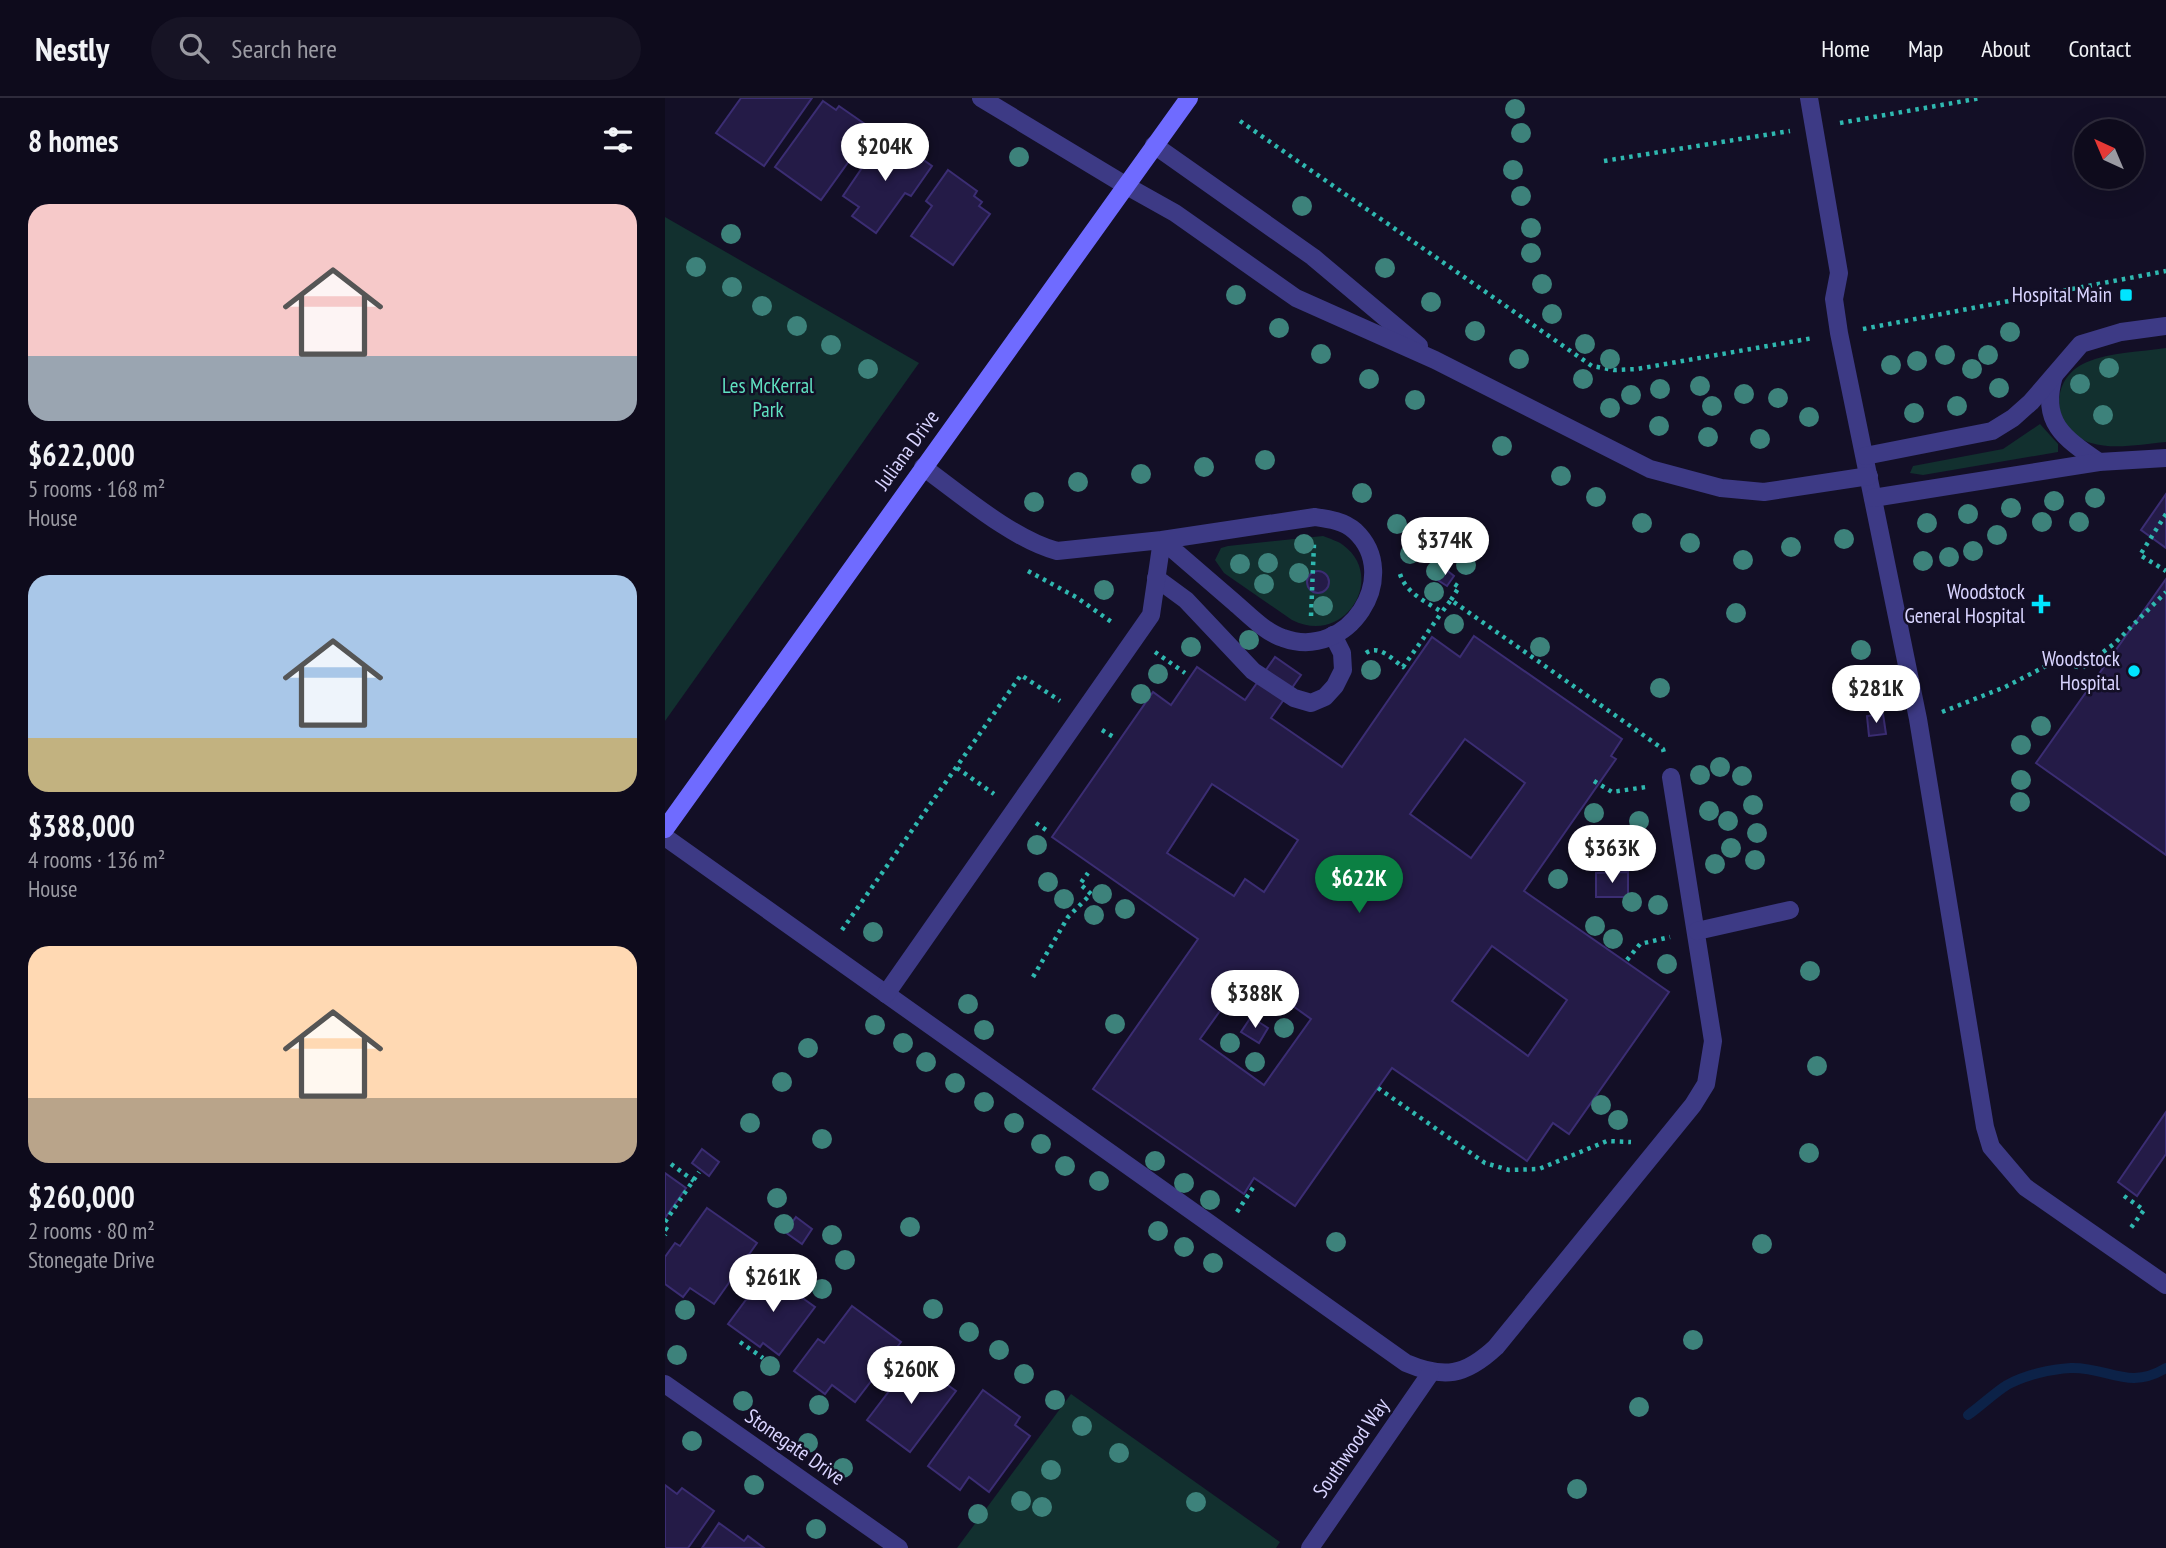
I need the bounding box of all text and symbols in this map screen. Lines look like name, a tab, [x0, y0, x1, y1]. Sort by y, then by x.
search box	[151, 17, 641, 80]
text: Nestly	[35, 27, 109, 70]
icon: search	[175, 29, 213, 67]
text: Search here	[231, 32, 337, 65]
text: Home	[1821, 33, 1870, 64]
text: Map	[1908, 33, 1943, 64]
text: About	[1981, 33, 2030, 64]
text: Contact	[2068, 33, 2131, 64]
north arrow	[2074, 119, 2144, 189]
map controls	[2074, 119, 2144, 189]
text: 8 homes	[28, 121, 119, 160]
icon: filters	[599, 121, 637, 159]
pin: $204K	[836, 123, 934, 183]
text: $204K	[857, 131, 913, 160]
icon: home	[270, 249, 396, 375]
place label: Hospital Main	[2012, 281, 2112, 308]
marker: Hospital Main	[2118, 287, 2134, 303]
park label: Les McKerral Park	[722, 372, 814, 423]
street label: Juliana Drive	[868, 404, 945, 496]
text: $622,000	[28, 435, 135, 474]
text: 5 rooms · 168 m²	[28, 474, 165, 503]
text: House	[28, 503, 78, 532]
pin: $374K	[1396, 518, 1494, 577]
text: $374K	[1417, 525, 1473, 554]
place label: Woodstock General Hospital	[1904, 578, 2025, 629]
marker: Woodstock General Hospital	[2031, 594, 2051, 614]
icon: home	[270, 620, 396, 746]
place label: Woodstock Hospital	[2042, 645, 2120, 696]
marker: Woodstock Hospital	[2126, 663, 2142, 679]
pin: $281K	[1827, 666, 1925, 725]
text: $281K	[1848, 673, 1904, 702]
text: $388,000	[28, 806, 135, 845]
pin: $363K	[1563, 826, 1661, 885]
text: $363K	[1584, 833, 1640, 862]
text: 4 rooms · 136 m²	[28, 845, 165, 874]
pin: $622K	[1310, 856, 1408, 915]
text: $622K	[1331, 863, 1387, 892]
text: House	[28, 874, 78, 903]
pin: $388K	[1206, 970, 1304, 1030]
text: $388K	[1227, 978, 1283, 1007]
icon: home	[270, 991, 396, 1117]
text: $260,000	[28, 1177, 135, 1216]
text: 2 rooms · 80 m²	[28, 1216, 155, 1245]
text: Stonegate Drive	[28, 1245, 155, 1274]
pin: $261K	[724, 1254, 822, 1314]
text: $261K	[745, 1262, 801, 1291]
pin: $260K	[862, 1346, 960, 1406]
text: $260K	[883, 1354, 939, 1383]
street label: Southwood Way	[1306, 1393, 1395, 1503]
street label: Stonegate Drive	[740, 1402, 850, 1491]

